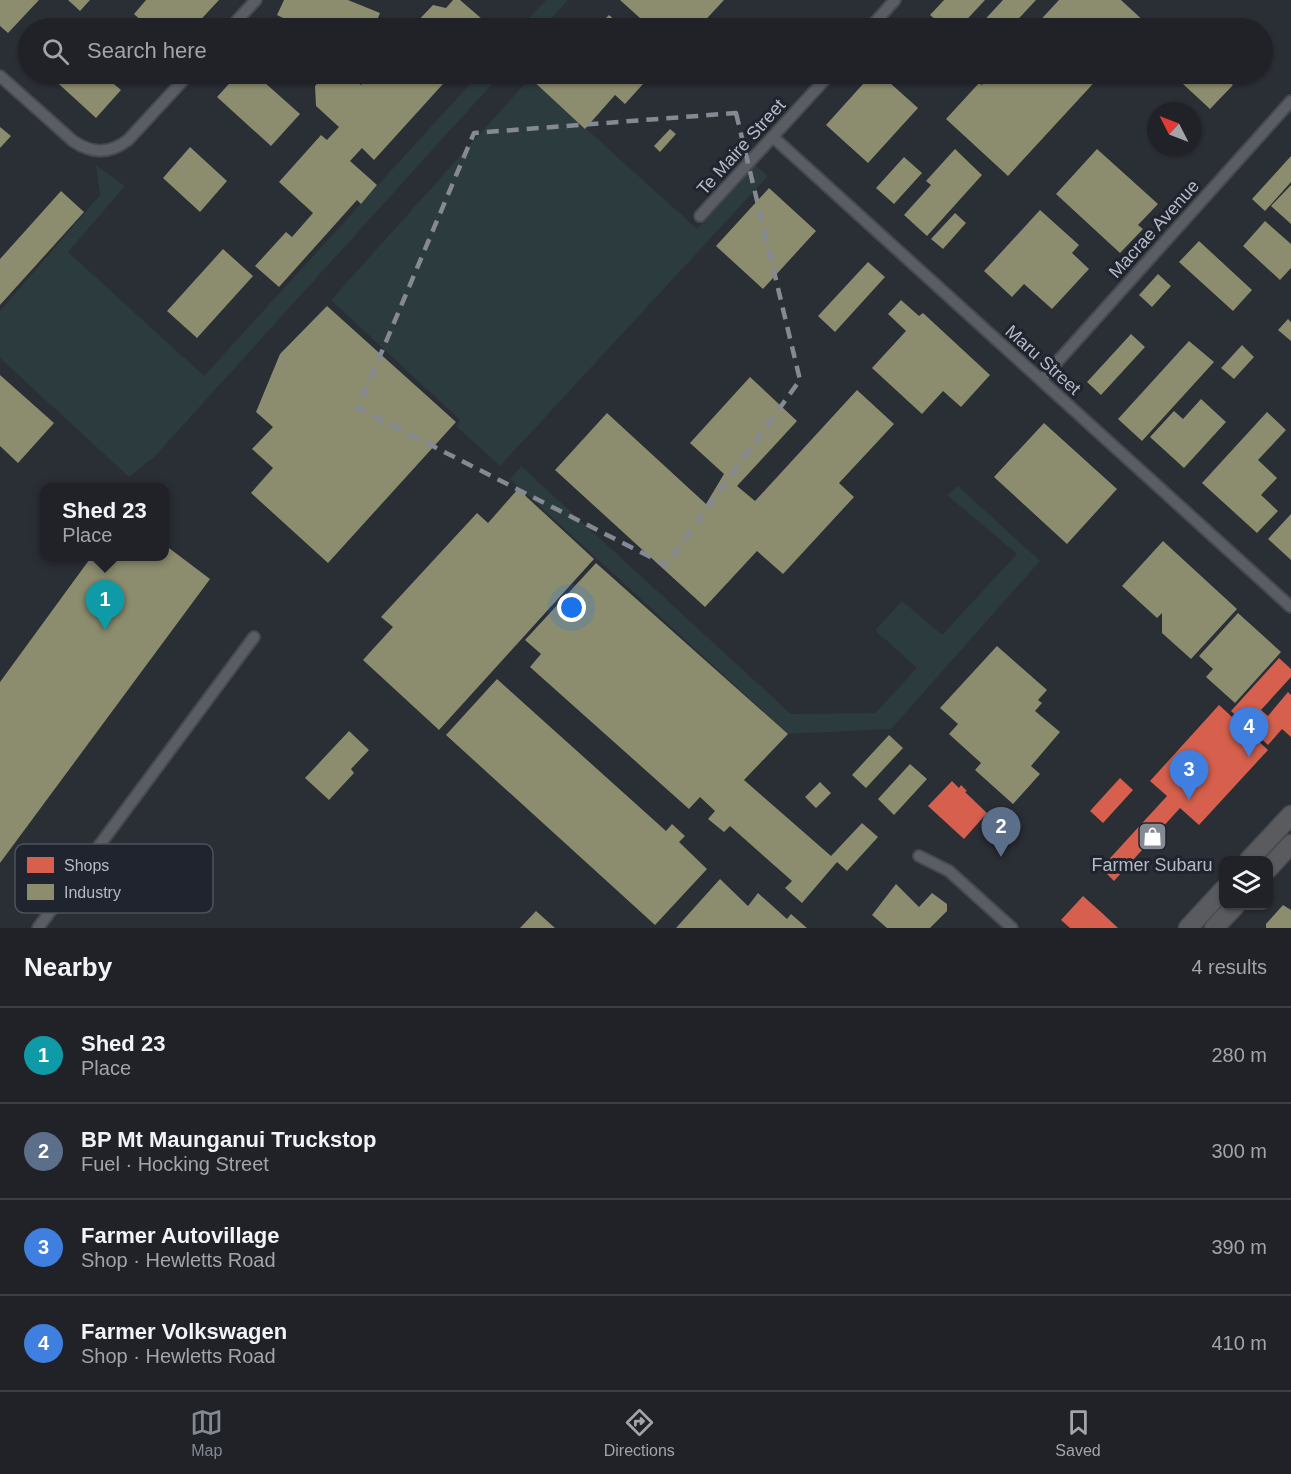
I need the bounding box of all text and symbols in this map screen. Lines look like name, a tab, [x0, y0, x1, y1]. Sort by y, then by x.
search box	[18, 18, 1273, 84]
icon: search	[39, 35, 72, 68]
text: Search here	[87, 38, 207, 63]
street label: Te Maire Street	[693, 95, 789, 199]
north arrow	[1147, 102, 1201, 156]
street label: Macrae Avenue	[1105, 176, 1203, 282]
street label: Maru Street	[1001, 321, 1085, 399]
popup	[40, 483, 169, 561]
text: Shed 23	[62, 498, 147, 523]
text: Place	[62, 524, 112, 546]
pin: 1	[86, 580, 124, 630]
your location	[557, 593, 586, 622]
pin: 4	[1230, 708, 1268, 757]
pin: 3	[1170, 750, 1208, 800]
pin: 2	[982, 808, 1020, 857]
shop icon: Farmer Subaru	[1136, 820, 1168, 852]
legend	[15, 844, 213, 913]
place label: Farmer Subaru	[1091, 855, 1213, 875]
map controls	[1219, 856, 1273, 910]
button: layers	[1219, 856, 1273, 910]
text: Shops	[64, 857, 109, 874]
text: Industry	[64, 884, 121, 901]
text: Nearby	[24, 952, 112, 982]
text: 4 results	[1191, 956, 1267, 978]
text: Shed 23	[81, 1031, 165, 1056]
text: 1	[38, 1044, 49, 1066]
text: 280 m	[1211, 1044, 1267, 1066]
text: Place	[81, 1057, 131, 1079]
text: BP Mt Maunganui Truckstop	[81, 1127, 376, 1152]
text: 2	[38, 1140, 49, 1162]
text: 300 m	[1211, 1140, 1267, 1162]
text: Fuel · Hocking Street	[81, 1153, 269, 1175]
text: Farmer Autovillage	[81, 1223, 279, 1248]
text: 3	[38, 1236, 49, 1258]
text: 390 m	[1211, 1236, 1267, 1258]
text: Shop · Hewletts Road	[81, 1249, 276, 1271]
text: Farmer Volkswagen	[81, 1319, 287, 1344]
text: 4	[38, 1332, 49, 1354]
text: 410 m	[1211, 1332, 1267, 1354]
text: Shop · Hewletts Road	[81, 1345, 276, 1367]
tab: Map	[190, 1406, 223, 1460]
tab: Directions	[604, 1406, 675, 1460]
tab: Saved	[1055, 1406, 1101, 1460]

